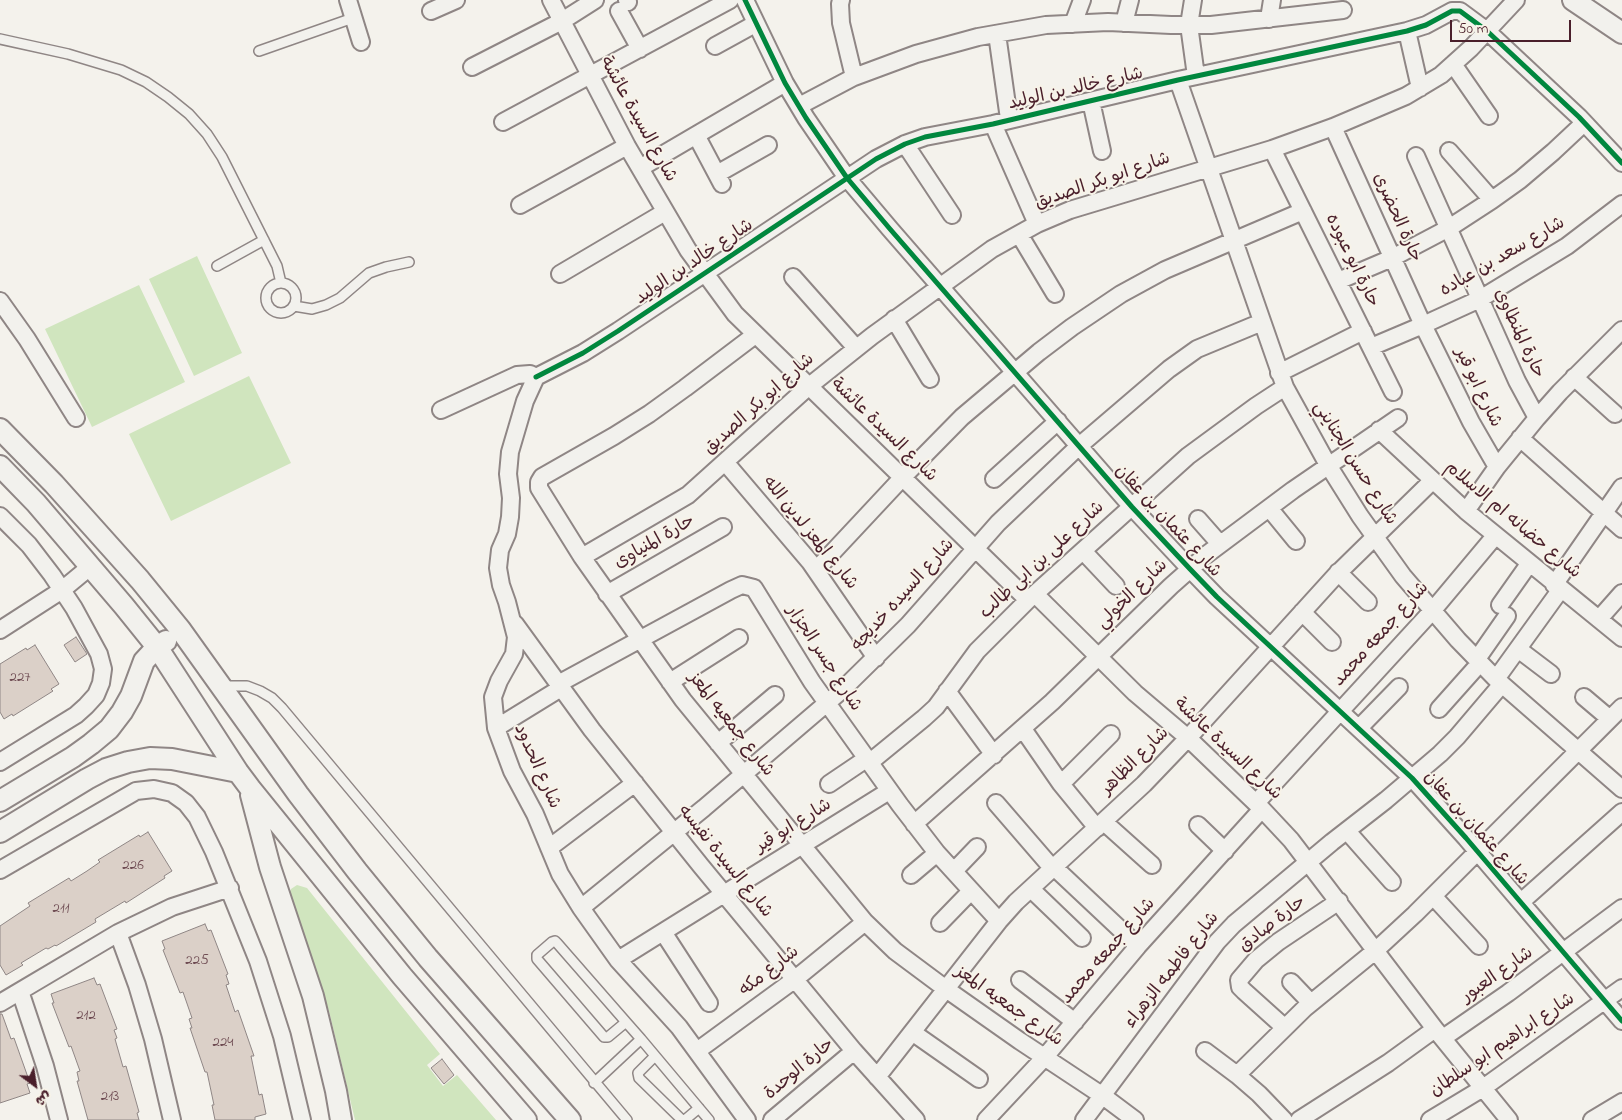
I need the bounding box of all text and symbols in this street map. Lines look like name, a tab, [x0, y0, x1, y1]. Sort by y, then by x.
scale bar	[1452, 10, 1573, 42]
text: 50 m	[1458, 18, 1488, 40]
street label: شارع السيدة عائشة	[594, 53, 680, 187]
street label: شارع خالد بن الوليد	[1006, 64, 1146, 116]
street label: شارع ابو بكر الصديق	[1033, 149, 1173, 215]
street label: حارة الحضرى	[1367, 170, 1425, 266]
street label: حارة ابو عبوده	[1319, 211, 1383, 311]
street label: شارع سعد بن عباده	[1437, 213, 1569, 303]
street label: شارع خالد بن الوليد	[632, 215, 758, 311]
street label: حارة المنطاوى	[1488, 286, 1548, 382]
street label: شارع ابو قير	[1448, 345, 1506, 431]
street label: شارع ابو بكر الصديق	[700, 350, 820, 460]
street label: شارع السيدة عائشة	[825, 375, 941, 487]
street label: شارع حسن الجنايني	[1307, 398, 1401, 530]
street label: شارع حضانه ام الاسلام	[1439, 458, 1585, 584]
street label: شارع عثمان بن عفان	[1109, 461, 1225, 583]
street label: شارع المعز لدين الله	[757, 473, 861, 595]
street label: شارع على بن ابى طالب	[976, 498, 1110, 624]
street label: حارة المنياوى	[611, 511, 699, 575]
street label: شارع السيده خديجه	[848, 535, 960, 657]
street label: شارع الخولي	[1093, 556, 1173, 634]
street label: شارع جمعه محمد	[1329, 578, 1435, 692]
street label: شارع جسر الجزار	[781, 602, 865, 716]
street label: شارع جمعيه المعز	[682, 668, 778, 782]
house number: 227	[9, 670, 31, 688]
street label: شارع السيدة عائشة	[1168, 694, 1286, 806]
street label: شارع الحدود	[508, 721, 564, 813]
street label: شارع الظاهر	[1097, 723, 1175, 801]
street label: شارع عثمان بن عفان	[1418, 767, 1532, 891]
street label: شارع ابو قير	[752, 795, 836, 859]
street label: شارع السيدة نفيسه	[672, 801, 776, 923]
house number: 226	[122, 858, 144, 876]
street label: حارة صادق	[1235, 892, 1311, 958]
street label: شارع جمعه محمد	[1057, 894, 1161, 1010]
house number: 211	[53, 901, 69, 919]
street label: شارع فاطمه الزهراء	[1121, 909, 1225, 1033]
street label: شارع مكه	[736, 942, 804, 1002]
street label: شارع العبور	[1458, 943, 1538, 1009]
house number: 225	[185, 953, 209, 971]
street label: شارع جمعيه المعز	[950, 962, 1066, 1052]
street label: شارع ابراهيم ابو سلطان	[1426, 989, 1580, 1103]
house number: 212	[76, 1008, 96, 1026]
house number: 224	[212, 1035, 234, 1053]
street label: حارة الوحدة	[761, 1035, 839, 1105]
north arrow	[10, 1060, 60, 1110]
text: ش	[31, 1085, 55, 1111]
house number: 213	[101, 1089, 119, 1107]

